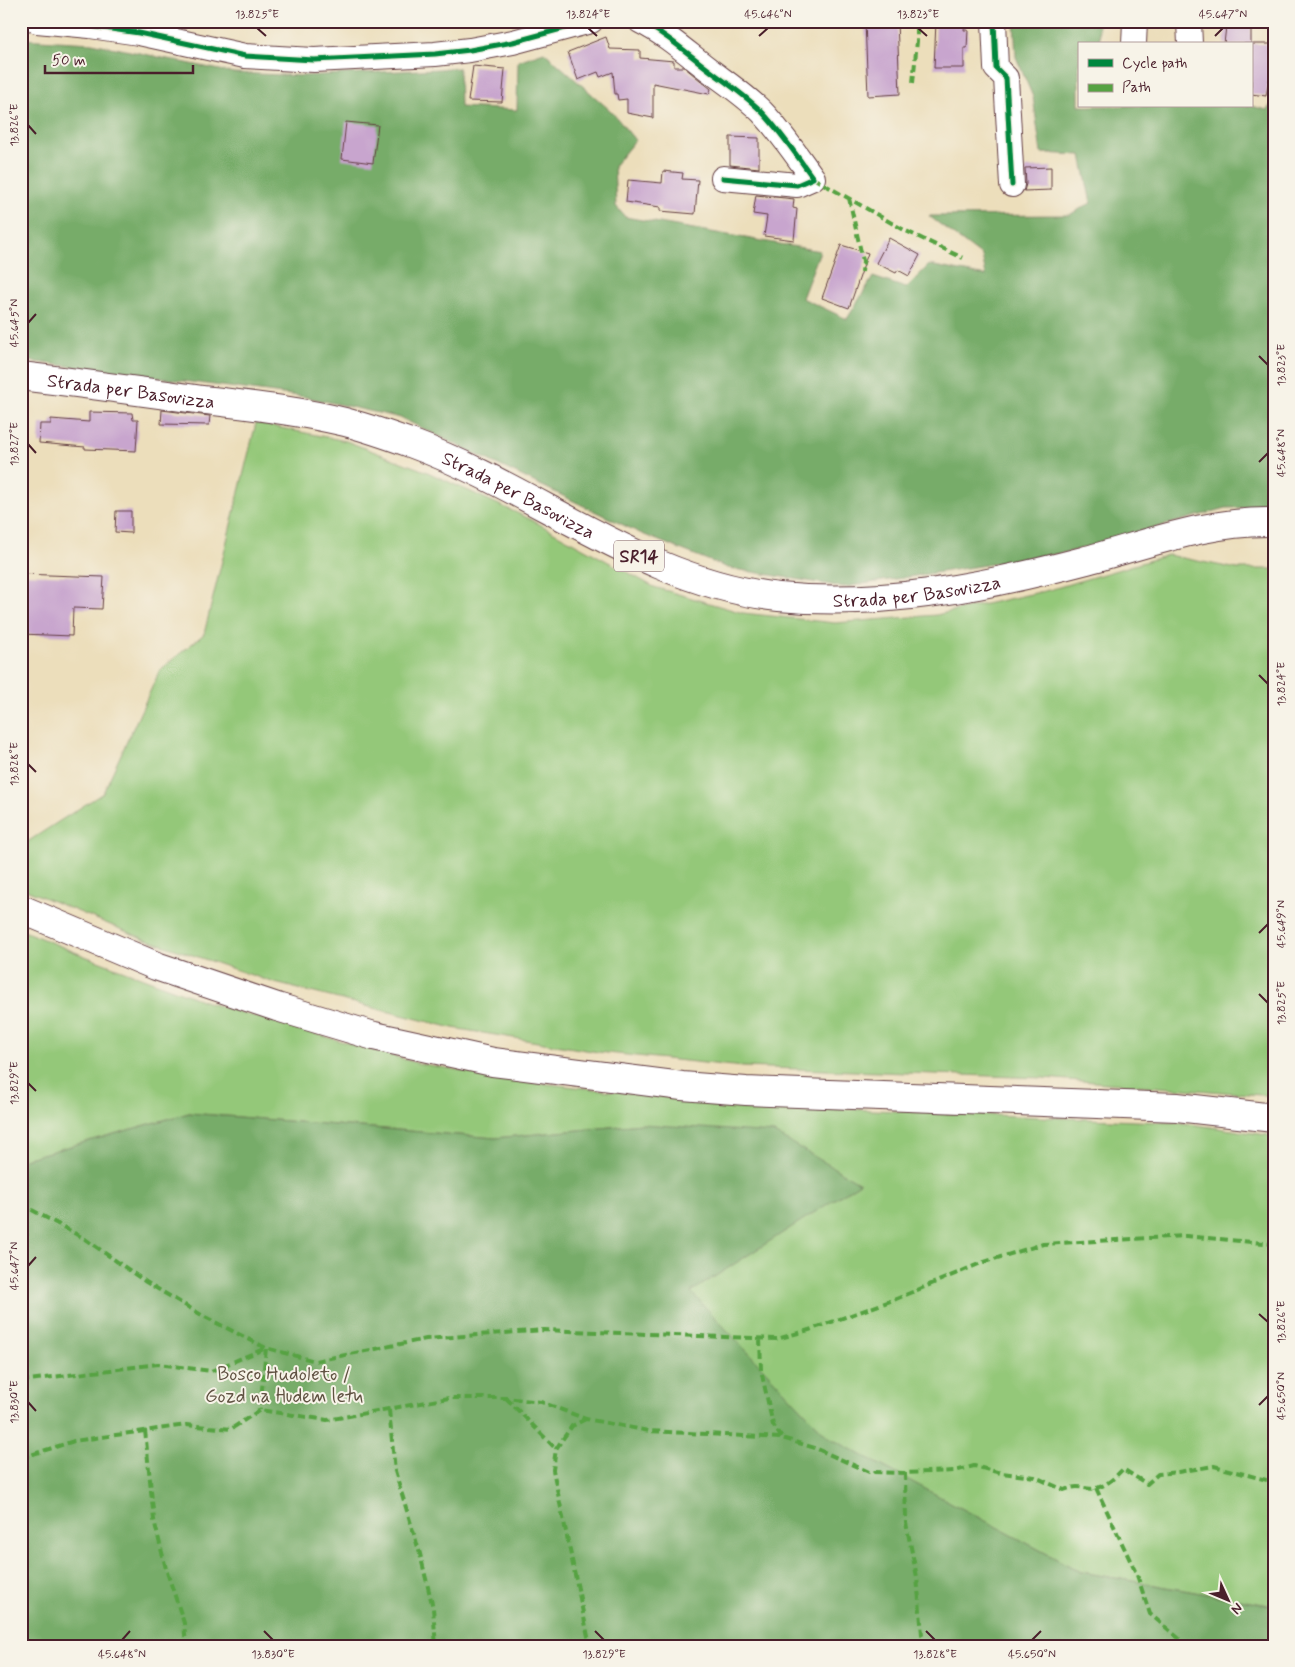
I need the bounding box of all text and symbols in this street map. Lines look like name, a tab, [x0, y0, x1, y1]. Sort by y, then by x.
text: 13.825°E	[235, 7, 279, 23]
text: 13.824°E	[566, 7, 610, 23]
text: 45.646°N	[744, 7, 792, 23]
text: 13.823°E	[897, 7, 939, 23]
text: 45.647°N	[1199, 7, 1247, 23]
scale bar	[45, 42, 192, 74]
legend	[1078, 42, 1252, 108]
text: 50 m	[52, 51, 86, 71]
text: Cycle path	[1122, 54, 1187, 74]
text: Path	[1122, 78, 1151, 98]
text: 13.826°E	[7, 103, 23, 147]
text: 45.645°N	[7, 299, 23, 347]
text: 13.823°E	[1274, 344, 1290, 386]
street label: Strada per Basovizza	[46, 368, 216, 415]
text: 13.827°E	[7, 422, 23, 466]
text: 45.648°N	[1274, 429, 1290, 477]
street label: Strada per Basovizza	[438, 446, 599, 546]
road number: SR14	[614, 540, 664, 572]
street label: Strada per Basovizza	[833, 570, 1003, 614]
text: 13.824°E	[1274, 662, 1290, 706]
text: 13.828°E	[7, 742, 23, 786]
text: 45.649°N	[1274, 900, 1290, 948]
text: 13.825°E	[1274, 981, 1290, 1025]
text: 13.829°E	[7, 1061, 23, 1105]
text: 45.647°N	[7, 1242, 23, 1290]
text: 13.826°E	[1274, 1300, 1290, 1344]
park label: Bosco Hudoleto / Gozd na Hudem letu	[205, 1362, 363, 1409]
text: 45.650°N	[1274, 1372, 1290, 1420]
text: 13.830°E	[7, 1380, 23, 1424]
north arrow	[1202, 1574, 1252, 1624]
text: N	[1227, 1599, 1246, 1618]
text: 45.648°N	[98, 1647, 146, 1663]
text: 13.830°E	[251, 1647, 295, 1663]
text: 13.829°E	[582, 1647, 626, 1663]
text: 13.828°E	[913, 1647, 957, 1663]
text: 45.650°N	[1008, 1647, 1056, 1663]

